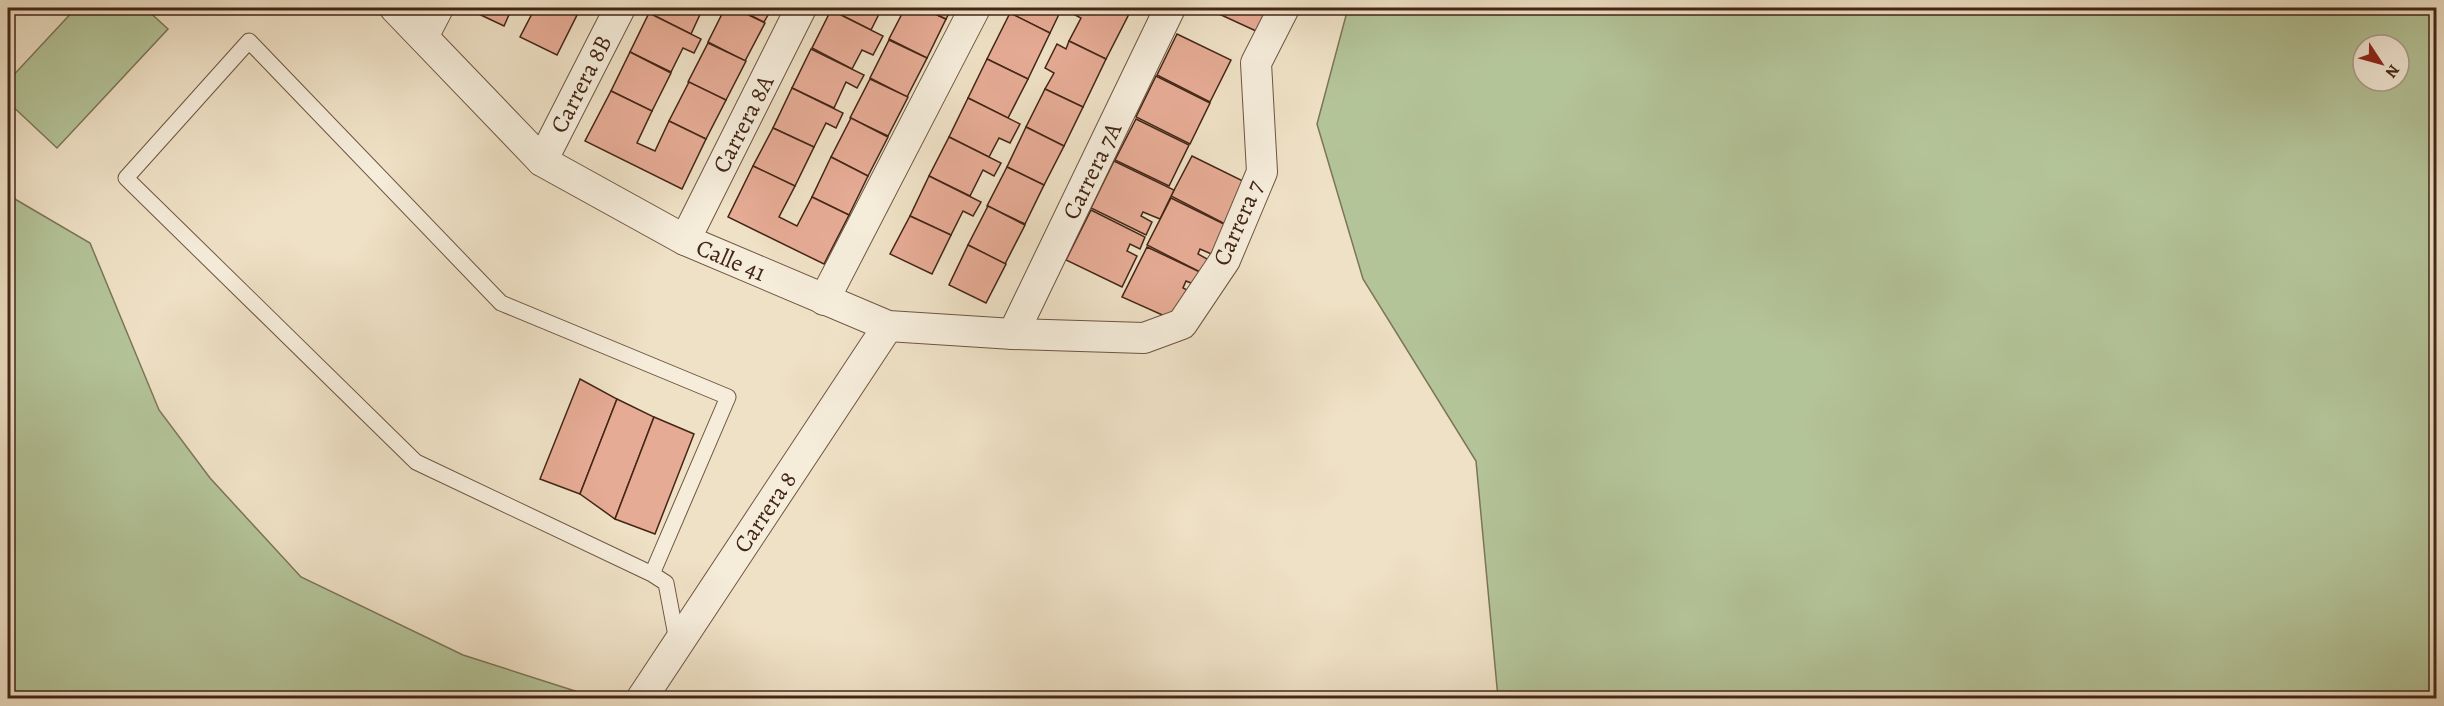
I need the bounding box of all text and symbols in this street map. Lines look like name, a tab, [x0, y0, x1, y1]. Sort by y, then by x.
street label: Carrera 8B	[543, 30, 619, 138]
north arrow	[2351, 33, 2411, 93]
text: N	[2380, 60, 2405, 83]
street label: Carrera 8A	[705, 69, 782, 178]
street label: Carrera 7A	[1055, 116, 1130, 225]
street label: Carrera 7	[1205, 175, 1271, 271]
street label: Calle 41	[691, 231, 771, 289]
street label: Carrera 8	[726, 465, 804, 559]

